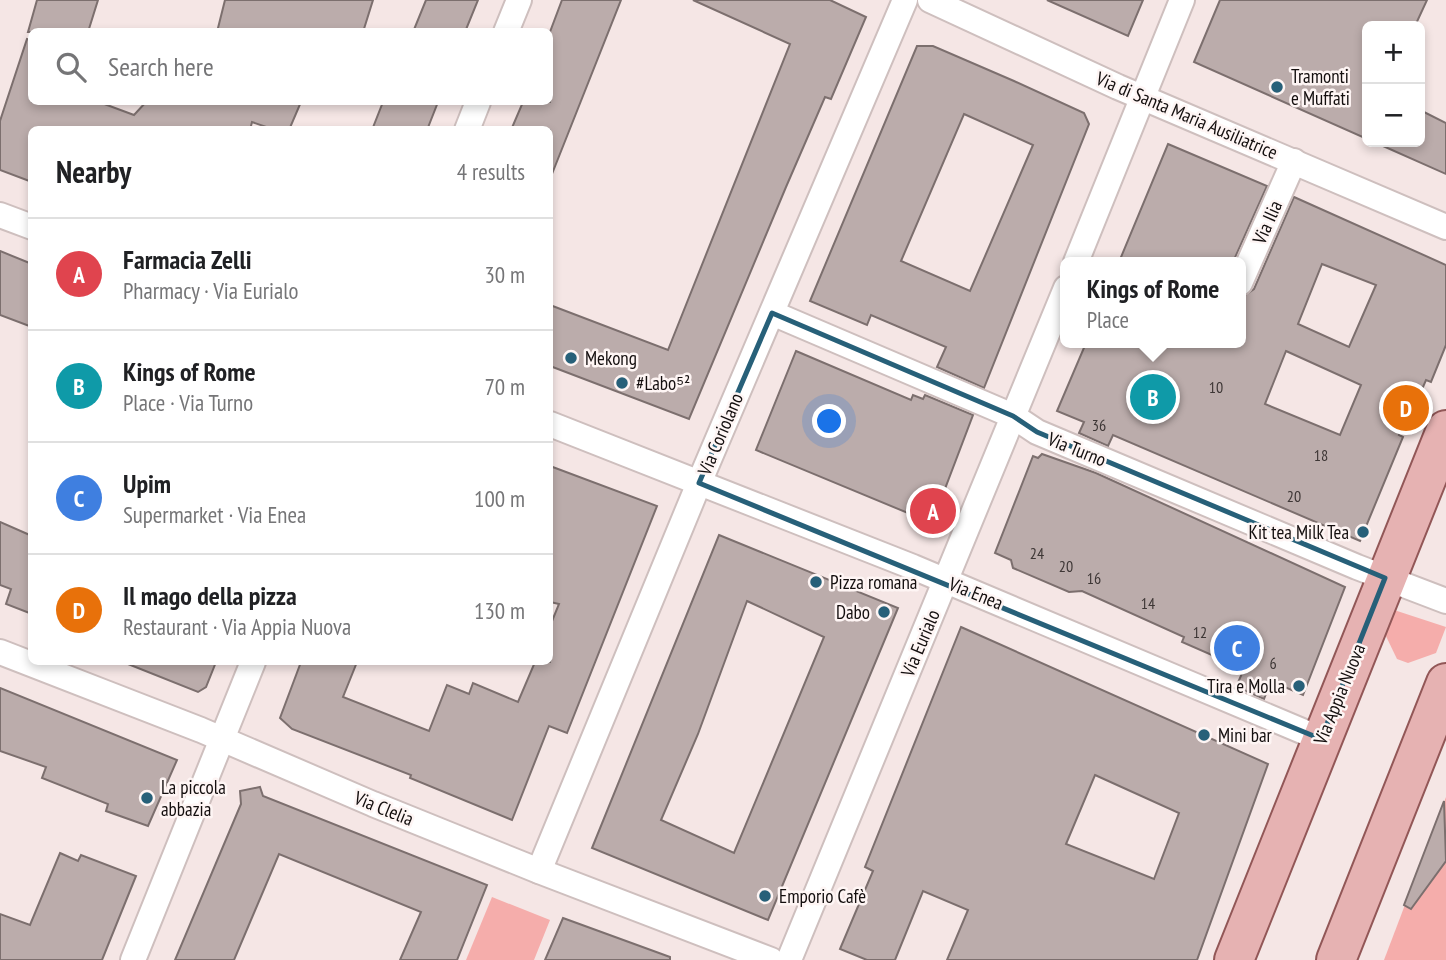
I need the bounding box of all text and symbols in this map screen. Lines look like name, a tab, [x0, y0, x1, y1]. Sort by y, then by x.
map controls	[1362, 21, 1425, 147]
button: +	[1362, 21, 1425, 84]
search box	[28, 28, 553, 105]
icon: search	[52, 48, 90, 86]
text: Search here	[108, 50, 214, 83]
place label: Tramonti e Muffati	[1291, 64, 1350, 110]
street label: Via di Santa Maria Ausiliatrice	[1092, 66, 1281, 164]
marker: Tramonti e Muffati	[1269, 79, 1285, 95]
button: −	[1362, 84, 1425, 147]
text: Nearby	[56, 152, 131, 191]
text: 4 results	[457, 157, 525, 186]
street label: Via Ilia	[1246, 197, 1287, 248]
text: Farmacia Zelli	[123, 243, 252, 276]
popup	[1060, 257, 1246, 348]
text: A	[73, 260, 85, 289]
text: 30 m	[484, 260, 525, 289]
text: Kings of Rome	[1087, 272, 1219, 305]
text: Pharmacy · Via Eurialo	[123, 276, 299, 305]
text: Place	[1087, 305, 1129, 334]
place label: Mekong	[585, 346, 637, 370]
marker: Mekong	[563, 350, 579, 366]
text: Kings of Rome	[123, 355, 256, 388]
place label: #Labo⁵²	[636, 371, 690, 395]
pin: B	[1130, 371, 1176, 423]
text: B	[73, 372, 85, 401]
text: 70 m	[484, 372, 525, 401]
marker: #Labo⁵²	[614, 375, 630, 391]
house number: 10	[1209, 377, 1223, 397]
pin: D	[1383, 382, 1429, 434]
text: Place · Via Turno	[123, 388, 253, 417]
street label: Via Coriolano	[692, 389, 748, 480]
your location	[812, 404, 846, 438]
house number: 36	[1092, 415, 1106, 435]
street label: Via Turno	[1043, 426, 1110, 472]
house number: 18	[1314, 445, 1328, 465]
text: Upim	[123, 467, 171, 500]
text: C	[74, 484, 84, 513]
text: 100 m	[474, 484, 525, 513]
pin: A	[910, 485, 956, 537]
house number: 20	[1287, 486, 1301, 506]
text: Supermarket · Via Enea	[123, 500, 306, 529]
place label: Kit tea Milk Tea	[1249, 520, 1349, 544]
marker: Kit tea Milk Tea	[1355, 524, 1371, 540]
house number: 24	[1030, 543, 1044, 563]
house number: 20	[1059, 556, 1073, 576]
house number: 16	[1087, 568, 1101, 588]
place label: Pizza romana	[830, 570, 917, 594]
street label: Via Enea	[944, 571, 1007, 615]
marker: Pizza romana	[808, 574, 824, 590]
text: Il mago della pizza	[123, 579, 297, 612]
house number: 14	[1141, 593, 1155, 613]
text: D	[73, 596, 85, 625]
text: 130 m	[474, 596, 525, 625]
place label: Dabo	[836, 600, 870, 624]
marker: Dabo	[876, 604, 892, 620]
street label: Via Eurialo	[895, 606, 945, 681]
text: Restaurant · Via Appia Nuova	[123, 612, 351, 641]
house number: 12	[1193, 622, 1207, 642]
pin: C	[1214, 622, 1260, 674]
street label: Via Appia Nuova	[1308, 640, 1370, 749]
house number: 6	[1269, 653, 1277, 673]
place label: Tira e Molla	[1207, 674, 1285, 698]
marker: Tira e Molla	[1291, 678, 1307, 694]
place label: Mini bar	[1218, 723, 1273, 747]
marker: Mini bar	[1196, 727, 1212, 743]
place label: La piccola abbazia	[161, 775, 226, 821]
street label: Via Clelia	[350, 785, 417, 831]
marker: La piccola abbazia	[139, 790, 155, 806]
place label: Emporio Cafè	[779, 884, 866, 908]
marker: Emporio Cafè	[757, 888, 773, 904]

